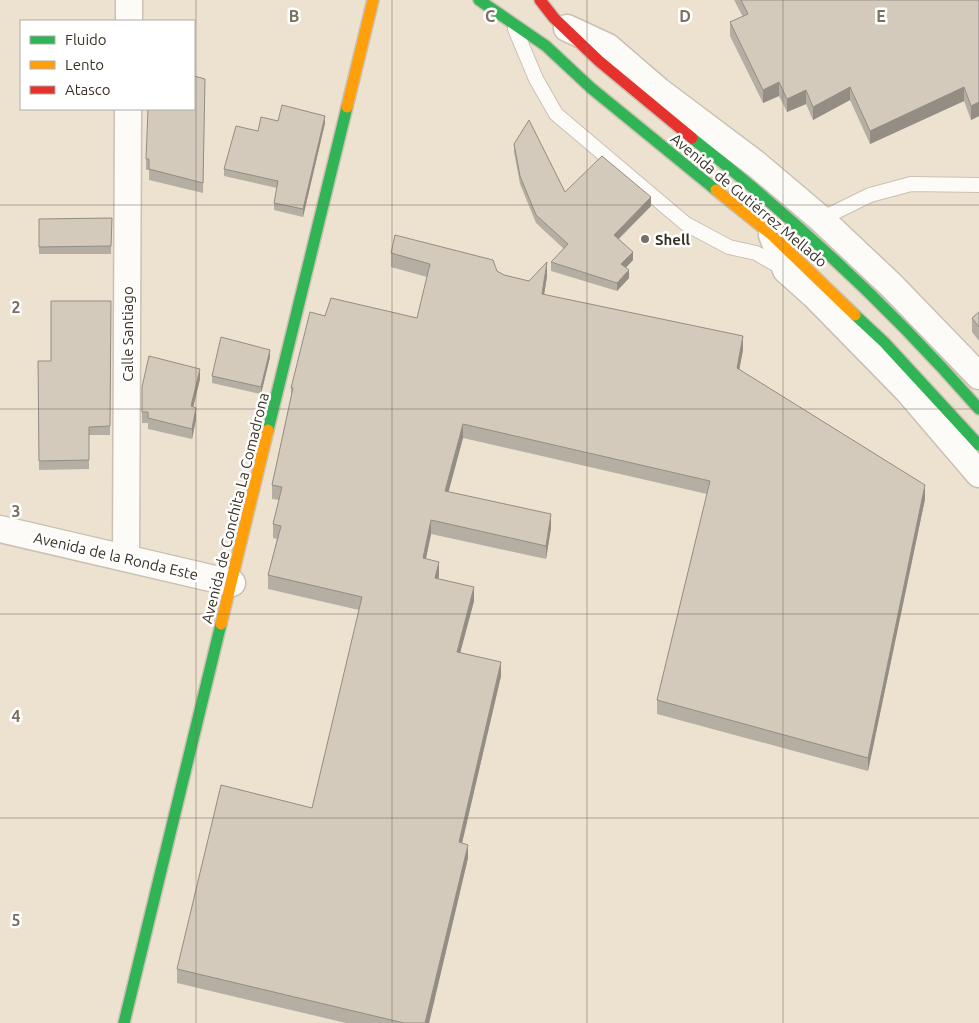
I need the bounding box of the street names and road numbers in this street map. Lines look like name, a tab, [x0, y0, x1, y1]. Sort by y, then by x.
street label: Avenida de Gutiérrez Mellado	[668, 130, 830, 270]
street label: Calle Santiago	[119, 286, 136, 382]
street label: Avenida de Conchita La Comadrona	[198, 391, 272, 625]
street label: Avenida de la Ronda Este	[32, 529, 200, 583]

